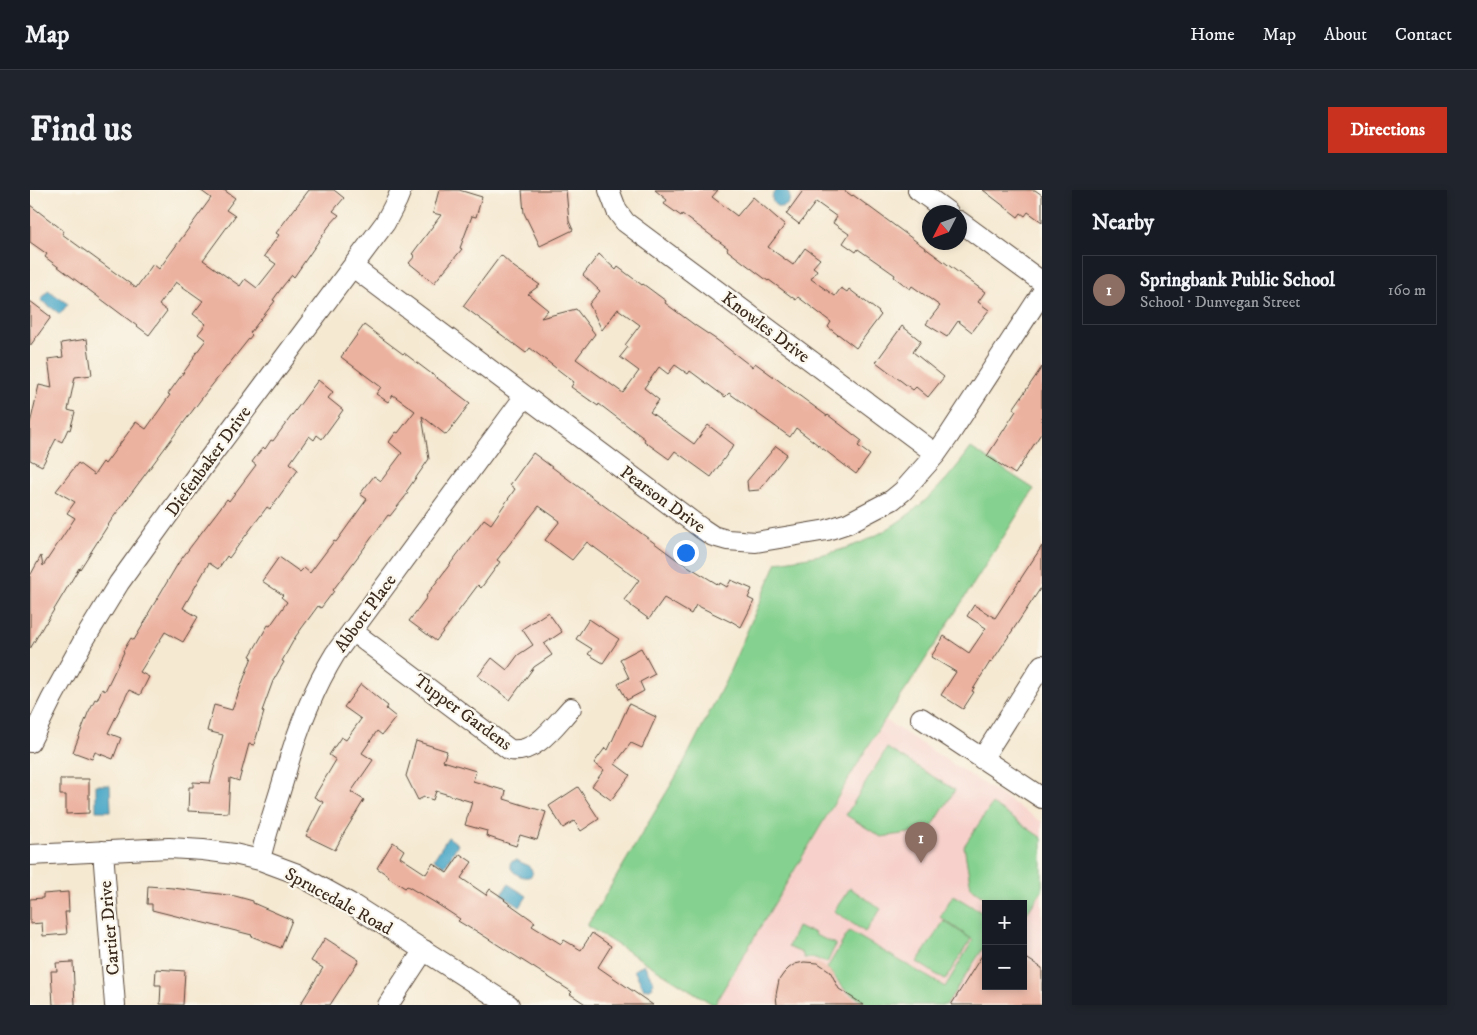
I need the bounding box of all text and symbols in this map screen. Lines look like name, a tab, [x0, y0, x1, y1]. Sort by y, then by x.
text: Map	[25, 20, 69, 50]
text: Home	[1190, 24, 1235, 46]
text: Map	[1263, 24, 1296, 46]
text: About	[1324, 24, 1367, 46]
text: Contact	[1395, 24, 1452, 46]
button: Directions	[1328, 107, 1447, 153]
text: Find us	[30, 108, 132, 152]
north arrow	[922, 205, 967, 250]
text: Nearby	[1092, 210, 1154, 236]
text: Springbank Public School	[1140, 269, 1335, 292]
text: 1	[1106, 280, 1112, 300]
text: 160 m	[1388, 280, 1426, 300]
street label: Knowles Drive	[717, 288, 814, 368]
text: School · Dunvegan Street	[1140, 292, 1300, 312]
street label: Diefenbaker Drive	[161, 402, 256, 521]
street label: Pearson Drive	[615, 461, 709, 538]
your location	[673, 540, 699, 566]
street label: Abbott Place	[330, 570, 401, 657]
street label: Tupper Gardens	[409, 670, 516, 756]
pin: 1	[905, 822, 937, 863]
street label: Sprucedale Road	[281, 863, 396, 940]
street label: Cartier Drive	[95, 880, 125, 976]
map controls	[982, 900, 1027, 990]
button: +	[982, 900, 1027, 945]
button: −	[982, 945, 1027, 990]

